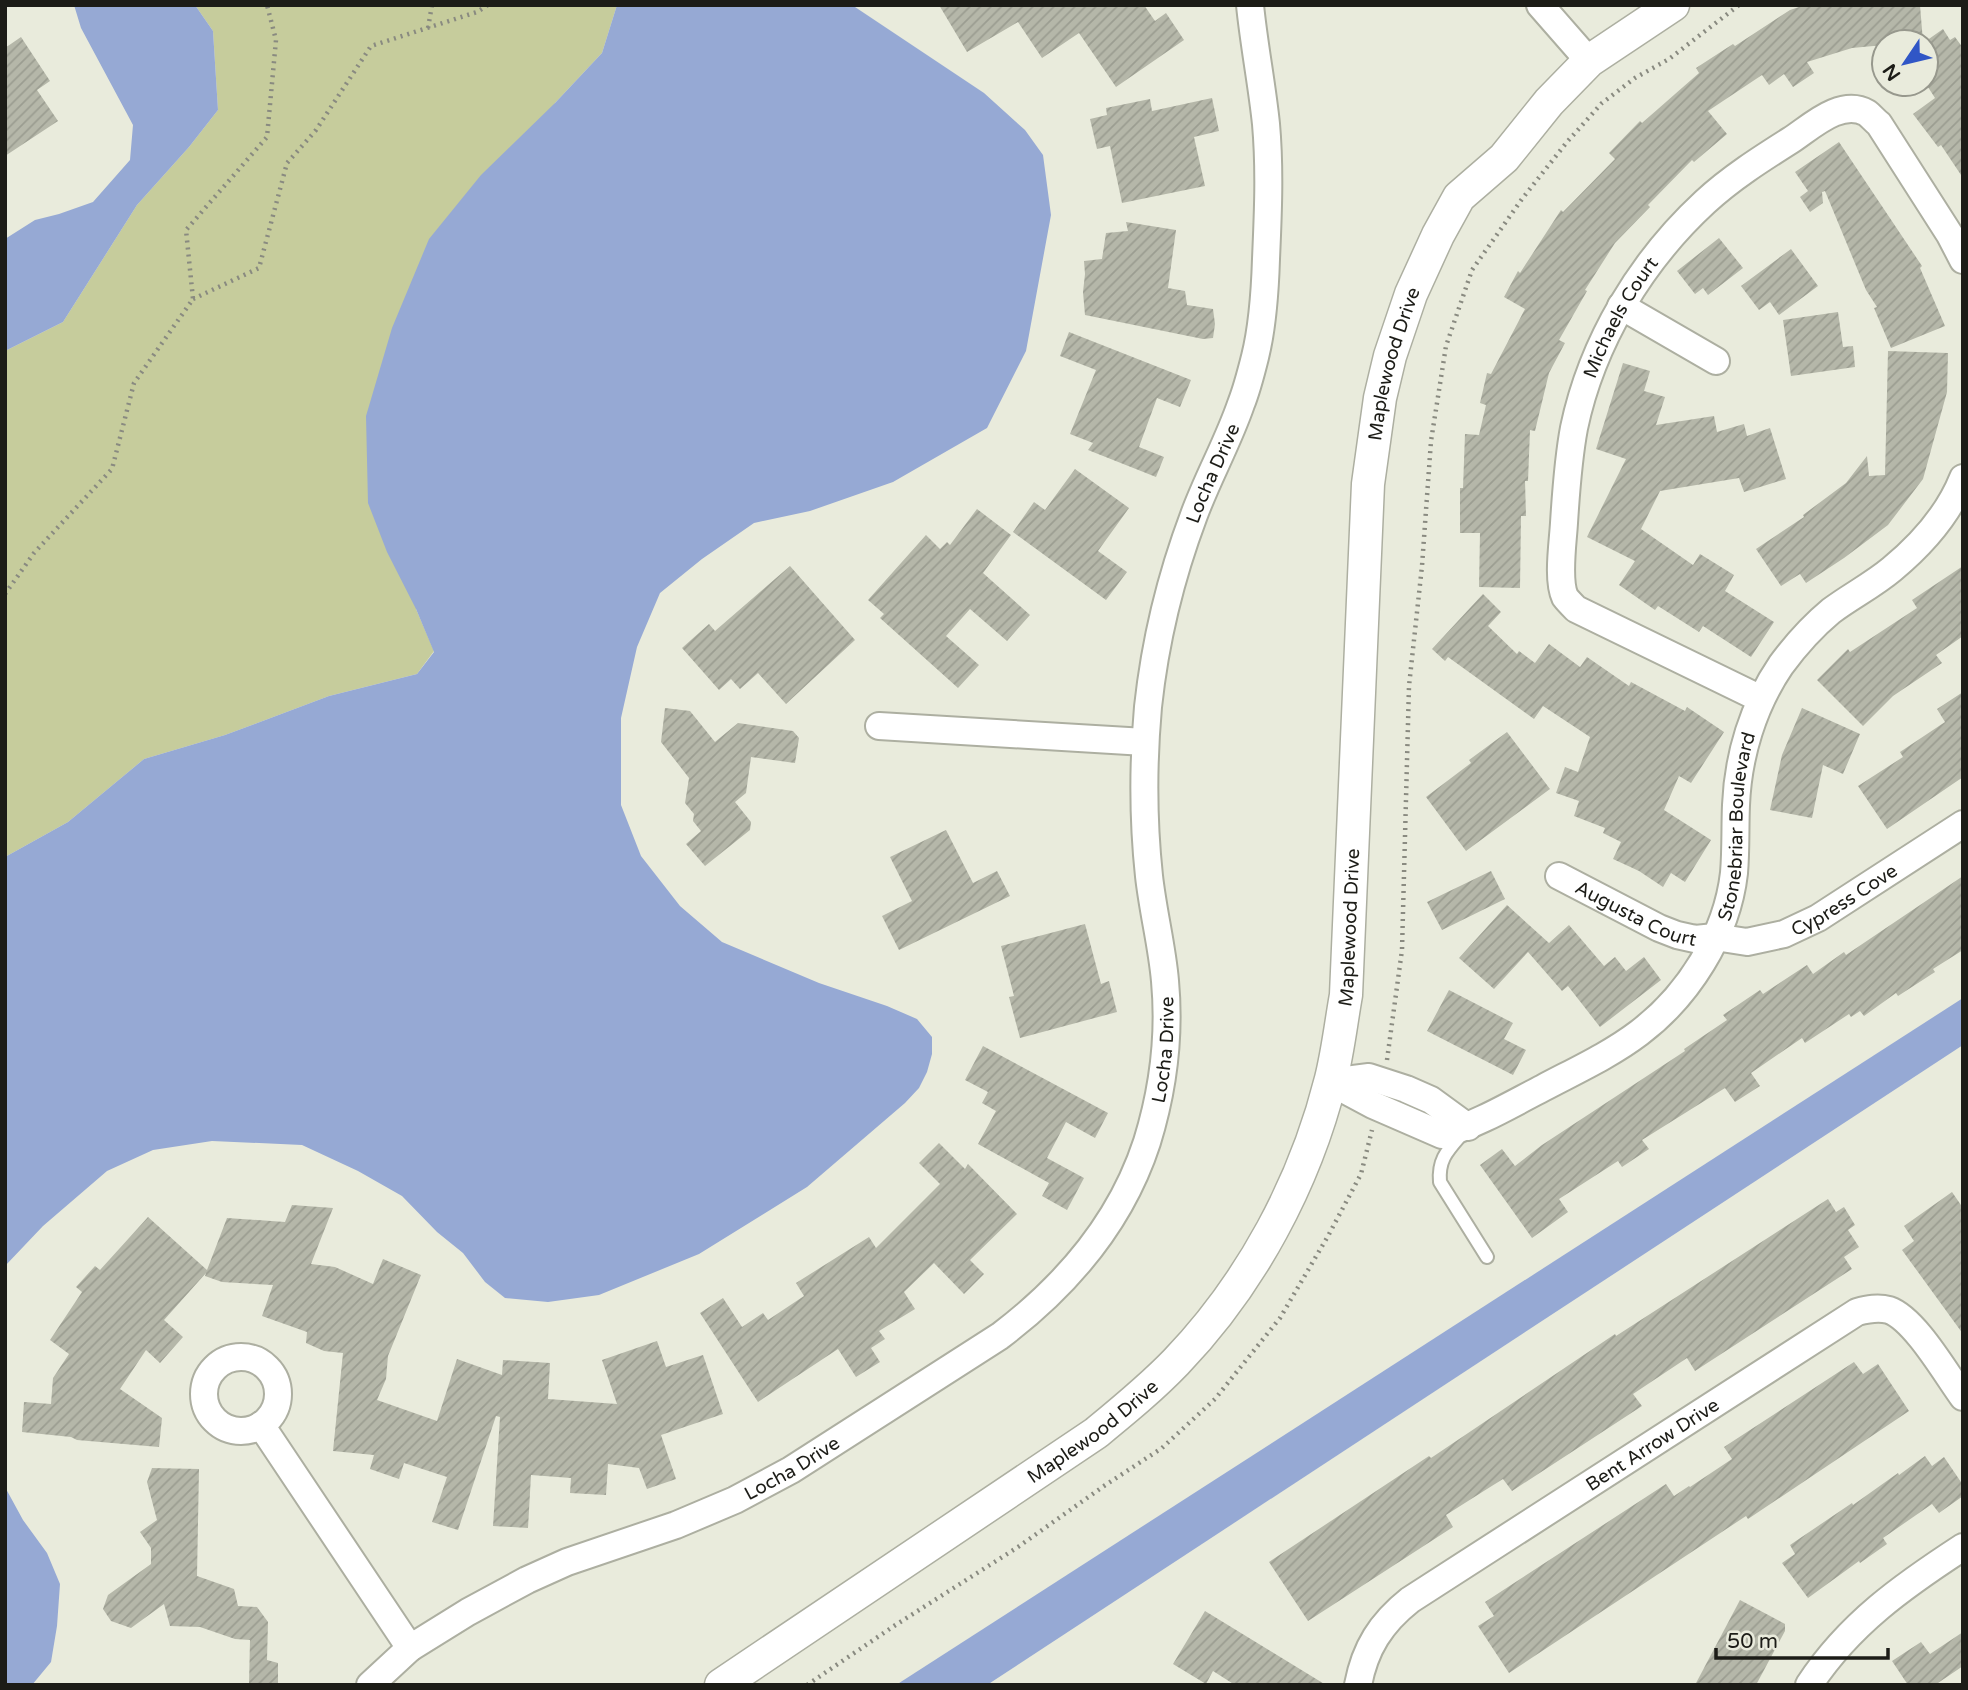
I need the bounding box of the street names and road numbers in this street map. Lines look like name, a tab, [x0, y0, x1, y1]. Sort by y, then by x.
street label: Michaels Court	[1579, 253, 1663, 381]
street label: Maplewood Drive	[1364, 284, 1425, 442]
street label: Locha Drive	[1182, 420, 1244, 526]
street label: Stonebriar Boulevard	[1713, 729, 1760, 924]
street label: Maplewood Drive	[1334, 848, 1364, 1008]
street label: Cypress Cove	[1788, 860, 1902, 941]
street label: Augusta Court	[1571, 876, 1698, 951]
street label: Locha Drive	[1147, 996, 1179, 1105]
street label: Maplewood Drive	[1023, 1375, 1163, 1488]
street label: Bent Arrow Drive	[1582, 1394, 1723, 1496]
street label: Locha Drive	[741, 1432, 844, 1505]

